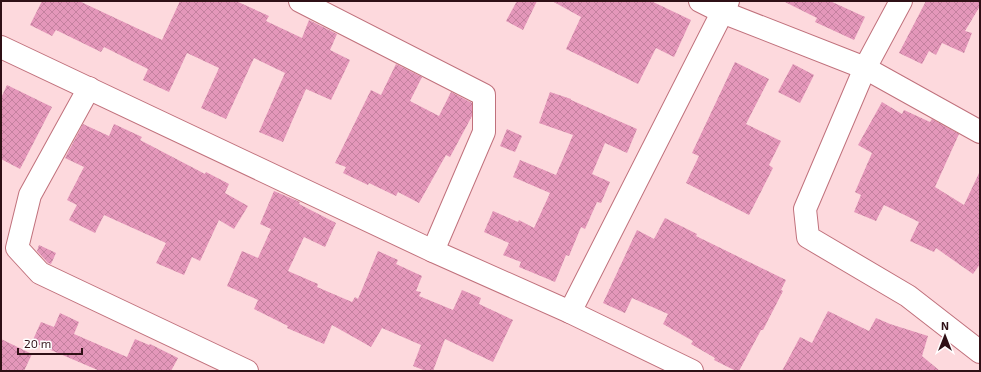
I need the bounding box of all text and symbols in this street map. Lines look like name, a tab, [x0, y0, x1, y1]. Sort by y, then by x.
north arrow	[925, 316, 965, 356]
text: N	[941, 319, 949, 332]
scale bar	[18, 330, 82, 356]
text: 20 m	[24, 336, 51, 350]

